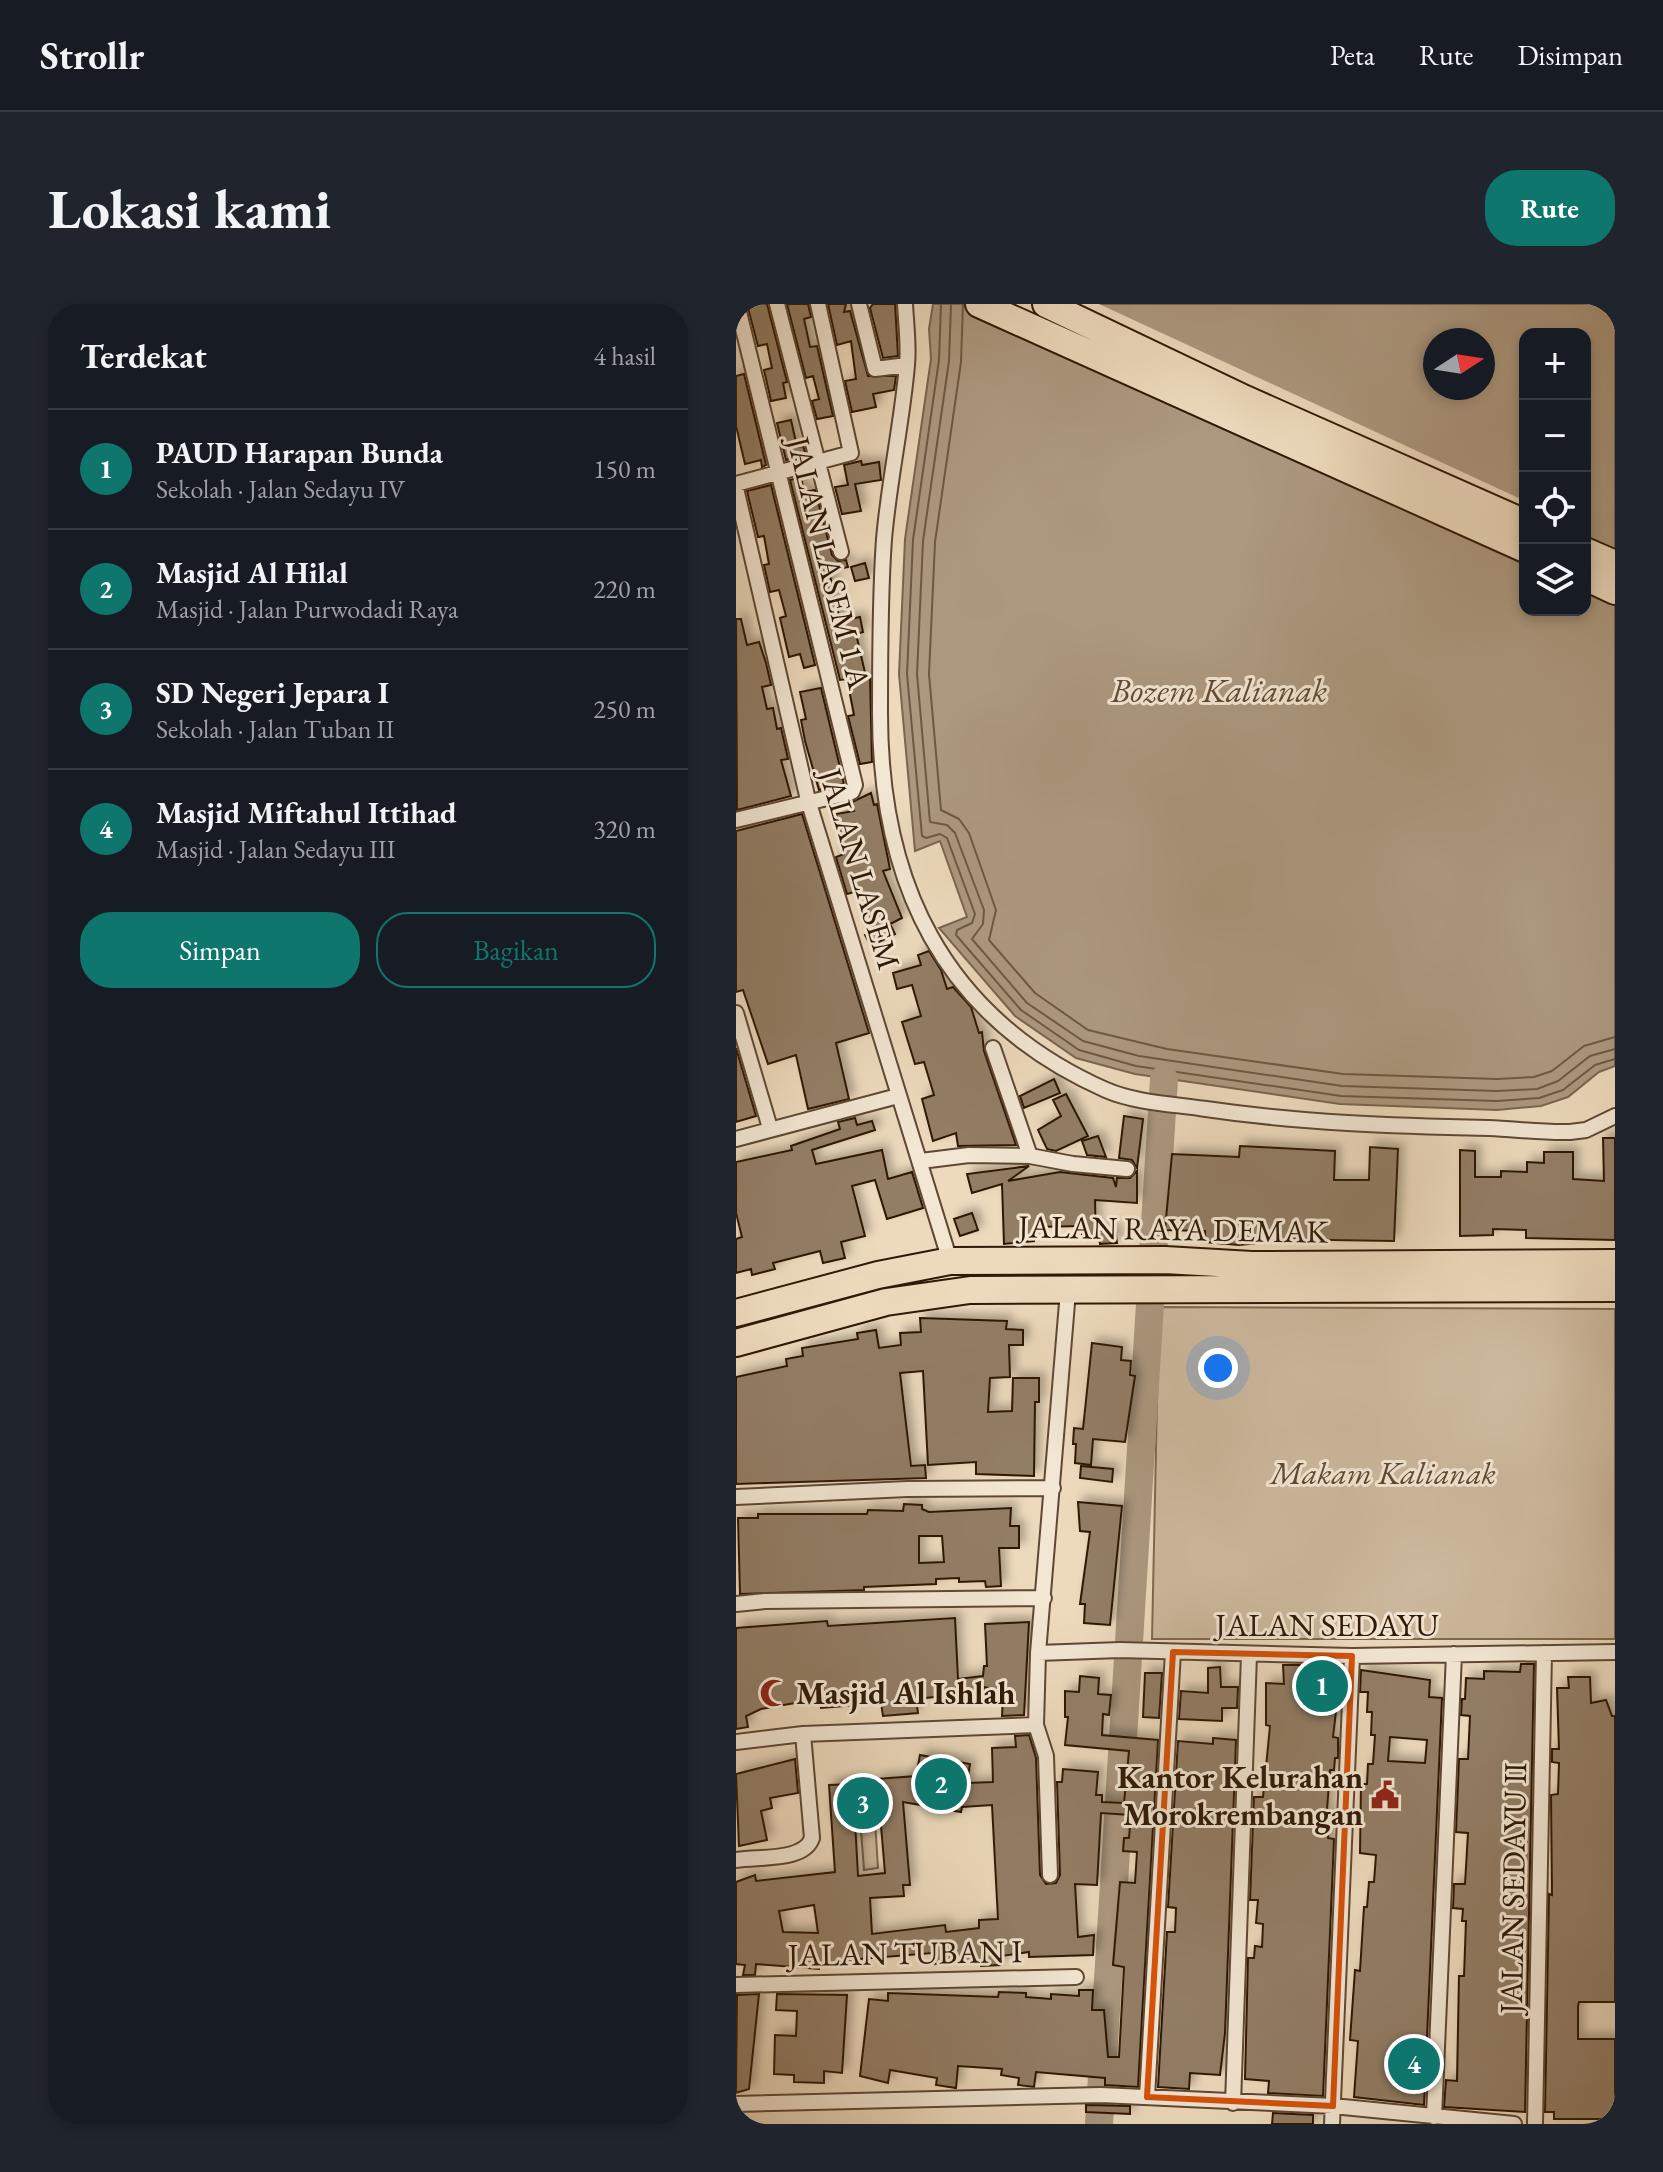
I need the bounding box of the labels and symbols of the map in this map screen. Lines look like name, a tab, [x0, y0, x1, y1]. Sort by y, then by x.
north arrow	[1423, 328, 1495, 400]
street label: JALAN LASEM 1 A	[777, 430, 881, 694]
water label: Bozem Kalianak	[1110, 668, 1327, 712]
street label: JALAN LASEM	[809, 760, 911, 975]
street label: JALAN RAYA DEMAK	[1015, 1205, 1329, 1253]
your location	[1198, 1348, 1238, 1388]
park label: Makam Kalianak	[1268, 1452, 1496, 1494]
street label: JALAN SEDAYU	[1212, 1604, 1439, 1646]
pin: 1	[1296, 1656, 1348, 1716]
place label: Masjid Al Ishlah	[796, 1672, 1015, 1714]
mosque icon: Masjid Al Ishlah	[759, 1678, 789, 1708]
pin: 2	[915, 1754, 967, 1814]
place label: Kantor Kelurahan Morokrembangan	[1117, 1756, 1363, 1835]
street label: JALAN SEDAYU II	[1490, 1762, 1536, 2017]
pin: 3	[837, 1773, 889, 1833]
public building icon: Kantor Kelurahan Morokrembangan	[1370, 1780, 1400, 1810]
street label: JALAN TUBAN I	[785, 1930, 1023, 1976]
pin: 4	[1388, 2034, 1440, 2094]

